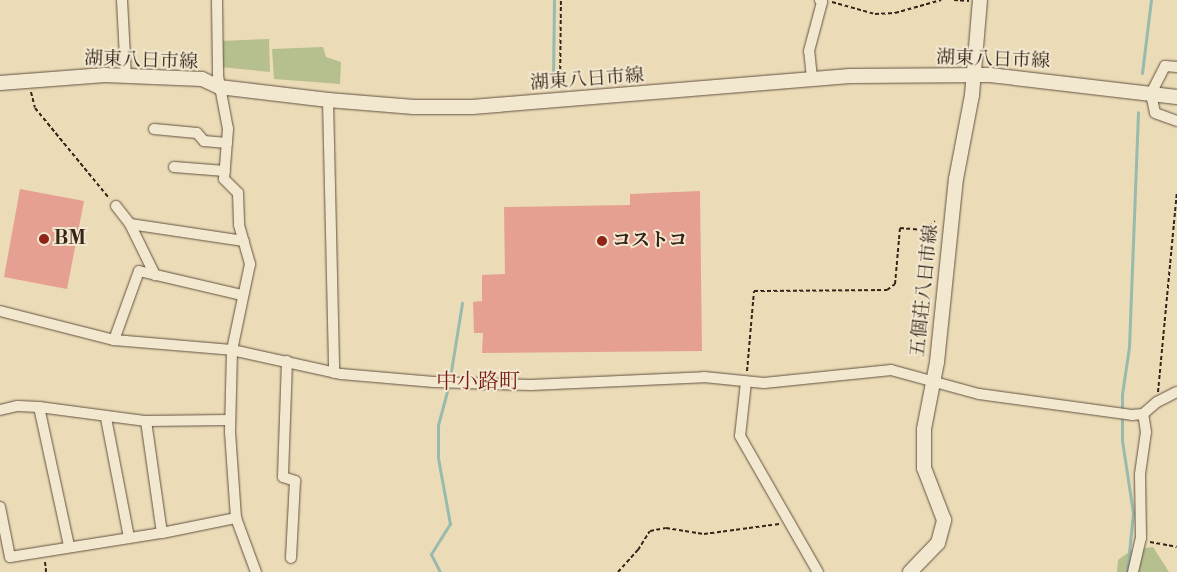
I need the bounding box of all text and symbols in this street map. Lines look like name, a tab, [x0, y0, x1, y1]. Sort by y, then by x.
street label: 湖東八日市線	[936, 47, 1050, 73]
street label: 湖東八日市線	[84, 48, 198, 74]
street label: 湖東八日市線	[529, 65, 645, 95]
street label: 五個荘八日市線	[907, 224, 943, 358]
place label: BM	[54, 228, 86, 250]
place label: コストコ	[612, 230, 688, 252]
marker: BM	[38, 233, 50, 245]
marker: コストコ	[596, 235, 608, 247]
district label: 中小路町	[436, 369, 520, 395]

